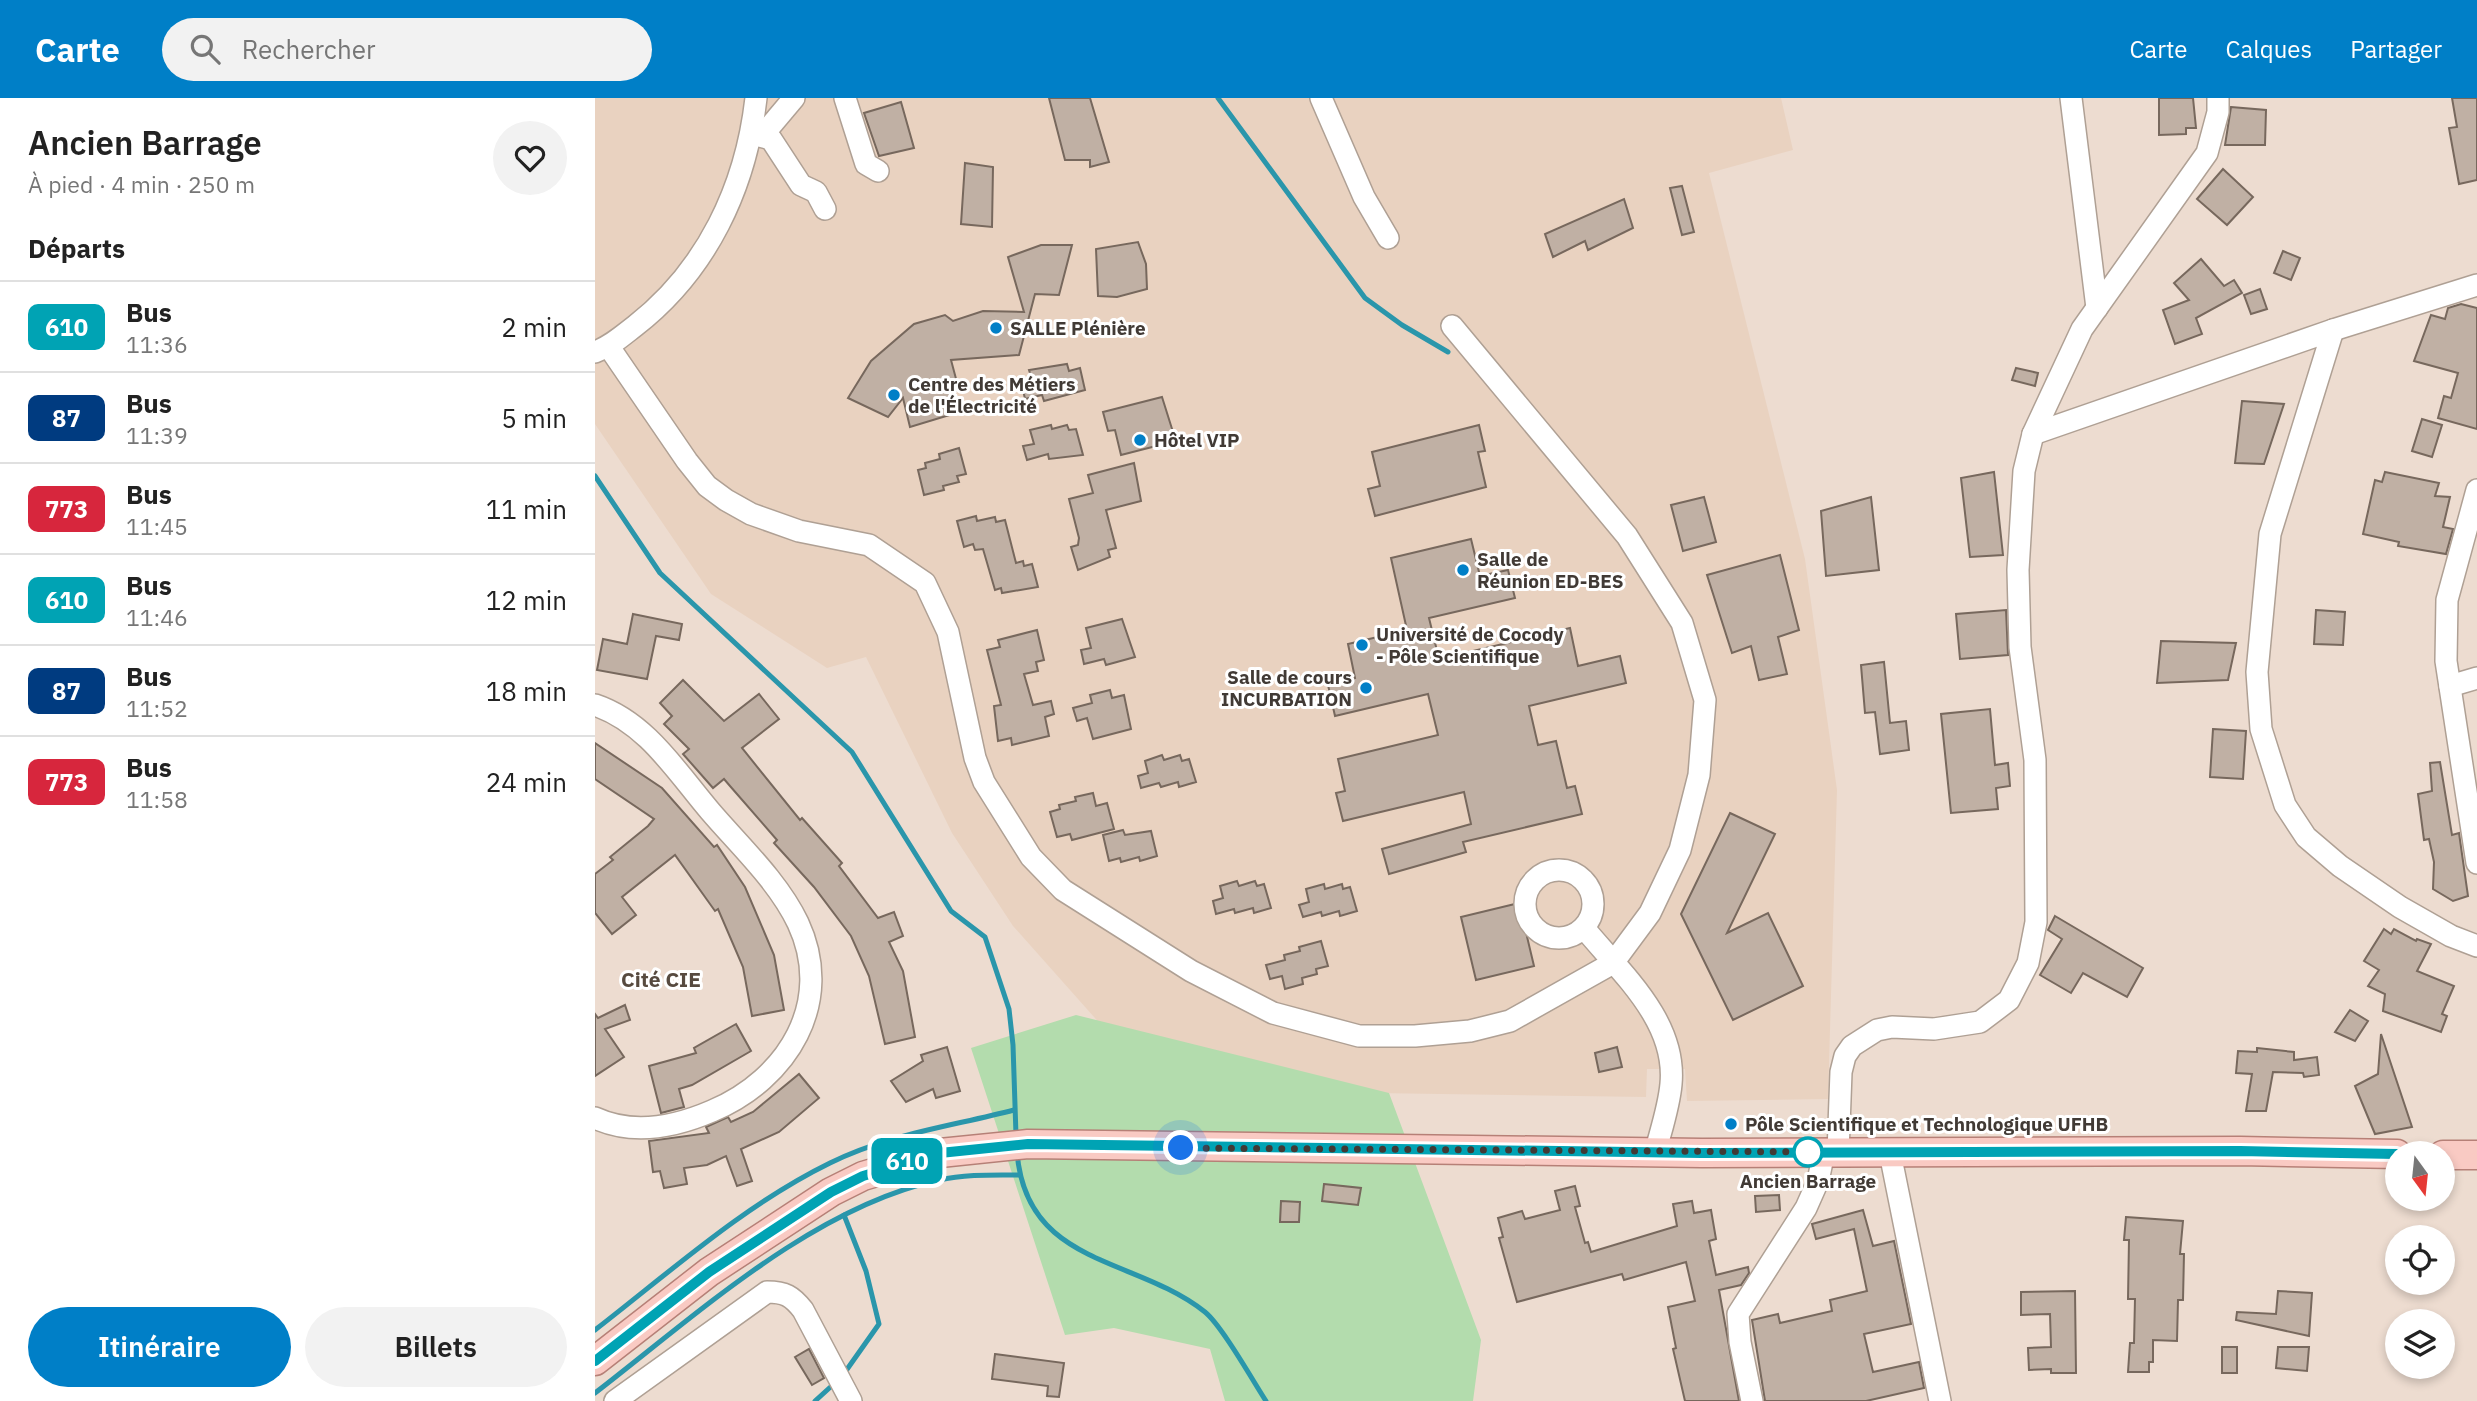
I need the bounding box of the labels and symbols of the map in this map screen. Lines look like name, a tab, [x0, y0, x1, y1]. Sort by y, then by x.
place label: SALLE Plénière	[1010, 316, 1146, 340]
marker: SALLE Plénière	[988, 320, 1004, 336]
place label: Centre des Métiers de l'Électricité	[908, 372, 1076, 418]
marker: Centre des Métiers de l'Électricité	[886, 387, 902, 403]
place label: Hôtel VIP	[1154, 428, 1240, 452]
marker: Hôtel VIP	[1132, 432, 1148, 448]
place label: Salle de Réunion ED-BES	[1477, 547, 1624, 593]
marker: Salle de Réunion ED-BES	[1455, 562, 1471, 578]
place label: Université de Cocody - Pôle Scientifique	[1376, 622, 1565, 668]
marker: Université de Cocody - Pôle Scientifique	[1354, 637, 1370, 653]
place label: Salle de cours INCURBATION	[1221, 665, 1352, 711]
marker: Salle de cours INCURBATION	[1358, 680, 1374, 696]
district label: Cité CIE	[621, 965, 701, 993]
place label: Pôle Scientifique et Technologique UFHB	[1745, 1112, 2108, 1136]
marker: Pôle Scientifique et Technologique UFHB	[1723, 1116, 1739, 1132]
your location	[1163, 1130, 1198, 1165]
marker: Ancien Barrage	[1793, 1137, 1823, 1167]
line badge: 610	[867, 1138, 947, 1184]
north arrow	[2385, 1141, 2455, 1211]
place label: Ancien Barrage	[1740, 1169, 1876, 1193]

